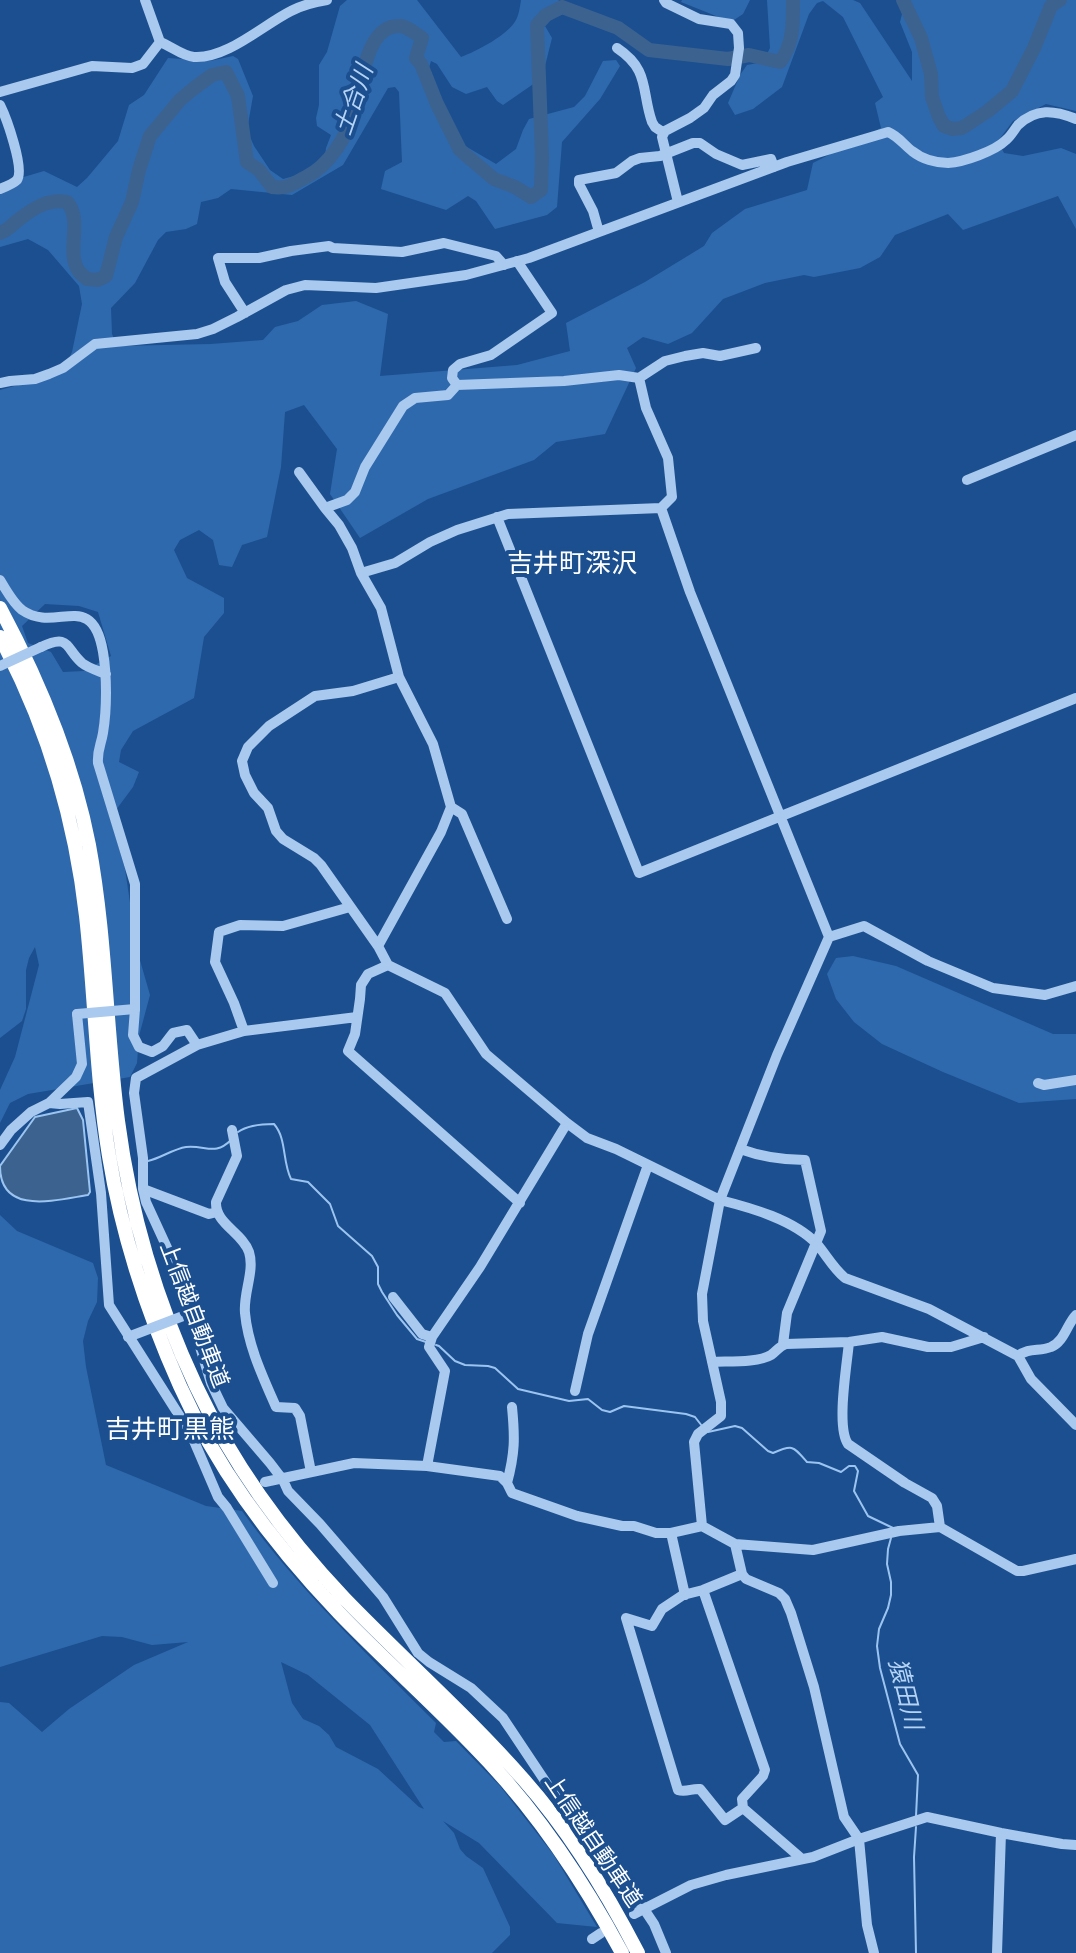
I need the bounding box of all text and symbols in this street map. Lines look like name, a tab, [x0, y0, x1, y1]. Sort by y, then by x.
water label: 土合川	[329, 61, 379, 139]
district label: 吉井町深沢	[507, 548, 637, 580]
street label: 上信越自動車道	[154, 1238, 234, 1392]
district label: 吉井町黒熊	[105, 1414, 235, 1446]
water label: 猿田川	[882, 1656, 928, 1732]
street label: 上信越自動車道	[539, 1770, 647, 1912]

